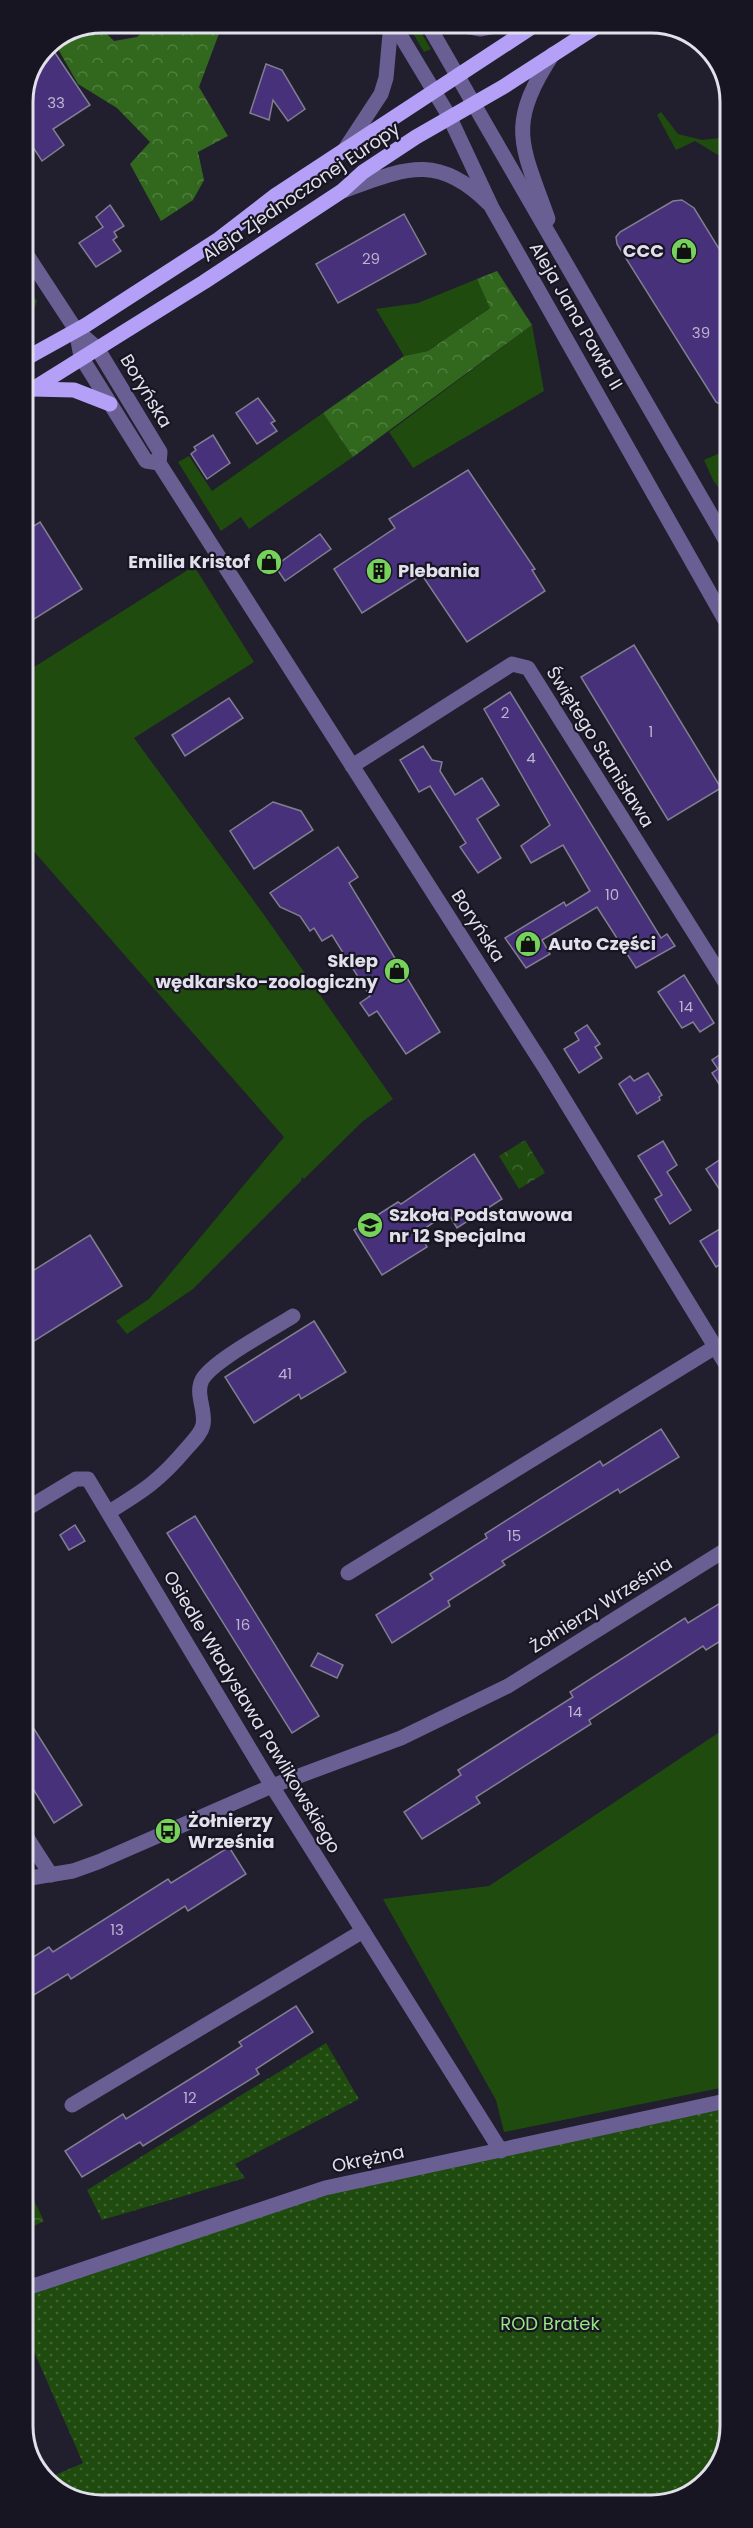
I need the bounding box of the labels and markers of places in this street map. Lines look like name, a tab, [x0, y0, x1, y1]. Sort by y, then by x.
shop icon: CCC	[669, 236, 699, 266]
place label: CCC	[623, 238, 664, 263]
shop icon: Emilia Kristof	[254, 547, 284, 577]
place label: Emilia Kristof	[128, 549, 251, 574]
building icon: Plebania	[364, 556, 394, 586]
place label: Plebania	[398, 558, 480, 583]
shop icon: Auto Części	[513, 929, 543, 959]
place label: Auto Części	[548, 931, 656, 956]
place label: Sklep wędkarsko-zoologiczny	[155, 948, 379, 994]
shop icon: Sklep wędkarsko-zoologiczny	[382, 956, 412, 986]
place label: Szkoła Podstawowa nr 12 Specjalna	[389, 1202, 573, 1248]
school or university icon: Szkoła Podstawowa nr 12 Specjalna	[355, 1210, 385, 1240]
place label: Żołnierzy Września	[188, 1808, 274, 1854]
bus stop icon: Żołnierzy Września	[153, 1816, 183, 1846]

